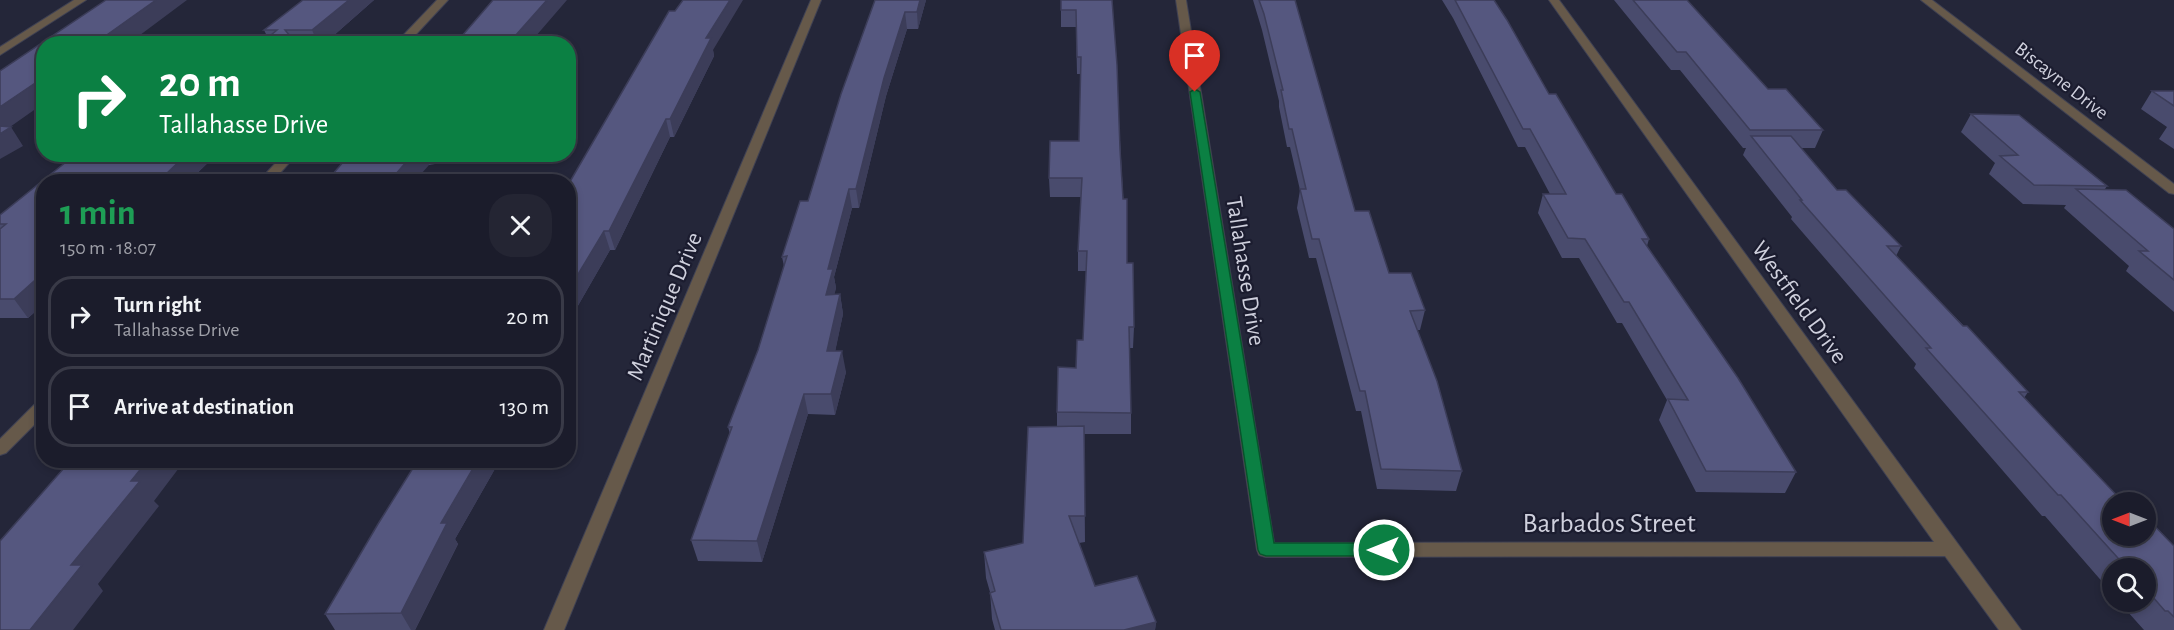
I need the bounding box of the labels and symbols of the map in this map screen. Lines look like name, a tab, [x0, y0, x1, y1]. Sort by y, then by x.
pin	[1169, 30, 1220, 92]
street label: Biscayne Drive	[2011, 38, 2112, 123]
street label: Tallahasse Drive	[1221, 195, 1269, 347]
street label: Martinique Drive	[623, 229, 707, 384]
street label: Westfield Drive	[1747, 237, 1851, 368]
north arrow	[2102, 492, 2156, 546]
street label: Barbados Street	[1522, 510, 1696, 538]
position arrow	[1352, 518, 1416, 582]

